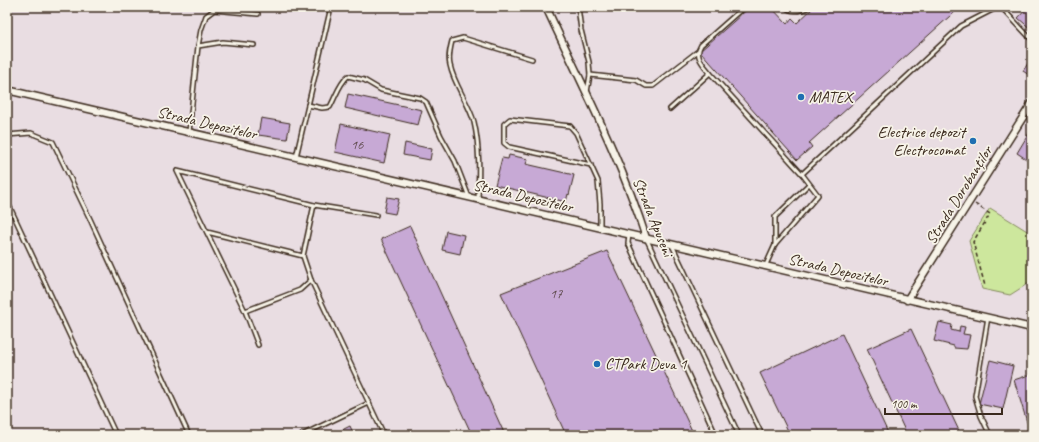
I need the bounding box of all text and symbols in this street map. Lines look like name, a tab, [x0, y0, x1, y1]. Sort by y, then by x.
place label: MATEX	[809, 87, 855, 107]
marker: MATEX	[796, 92, 806, 102]
street label: Strada Depozitelor	[155, 102, 260, 144]
place label: Electrice depozit Electrocomat	[878, 122, 968, 160]
house number: 16	[351, 136, 364, 153]
marker: Electrice depozit Electrocomat	[968, 136, 978, 146]
street label: Strada Dorobanților	[921, 141, 998, 248]
street label: Strada Depozitelor	[471, 175, 576, 217]
street label: Strada Apuseni	[628, 175, 679, 261]
street label: Strada Depozitelor	[786, 249, 891, 291]
house number: 17	[550, 285, 563, 302]
place label: CTPark Deva 1	[605, 354, 687, 374]
marker: CTPark Deva 1	[592, 359, 602, 369]
scale bar	[885, 390, 1002, 416]
text: 100 m	[891, 396, 918, 412]

